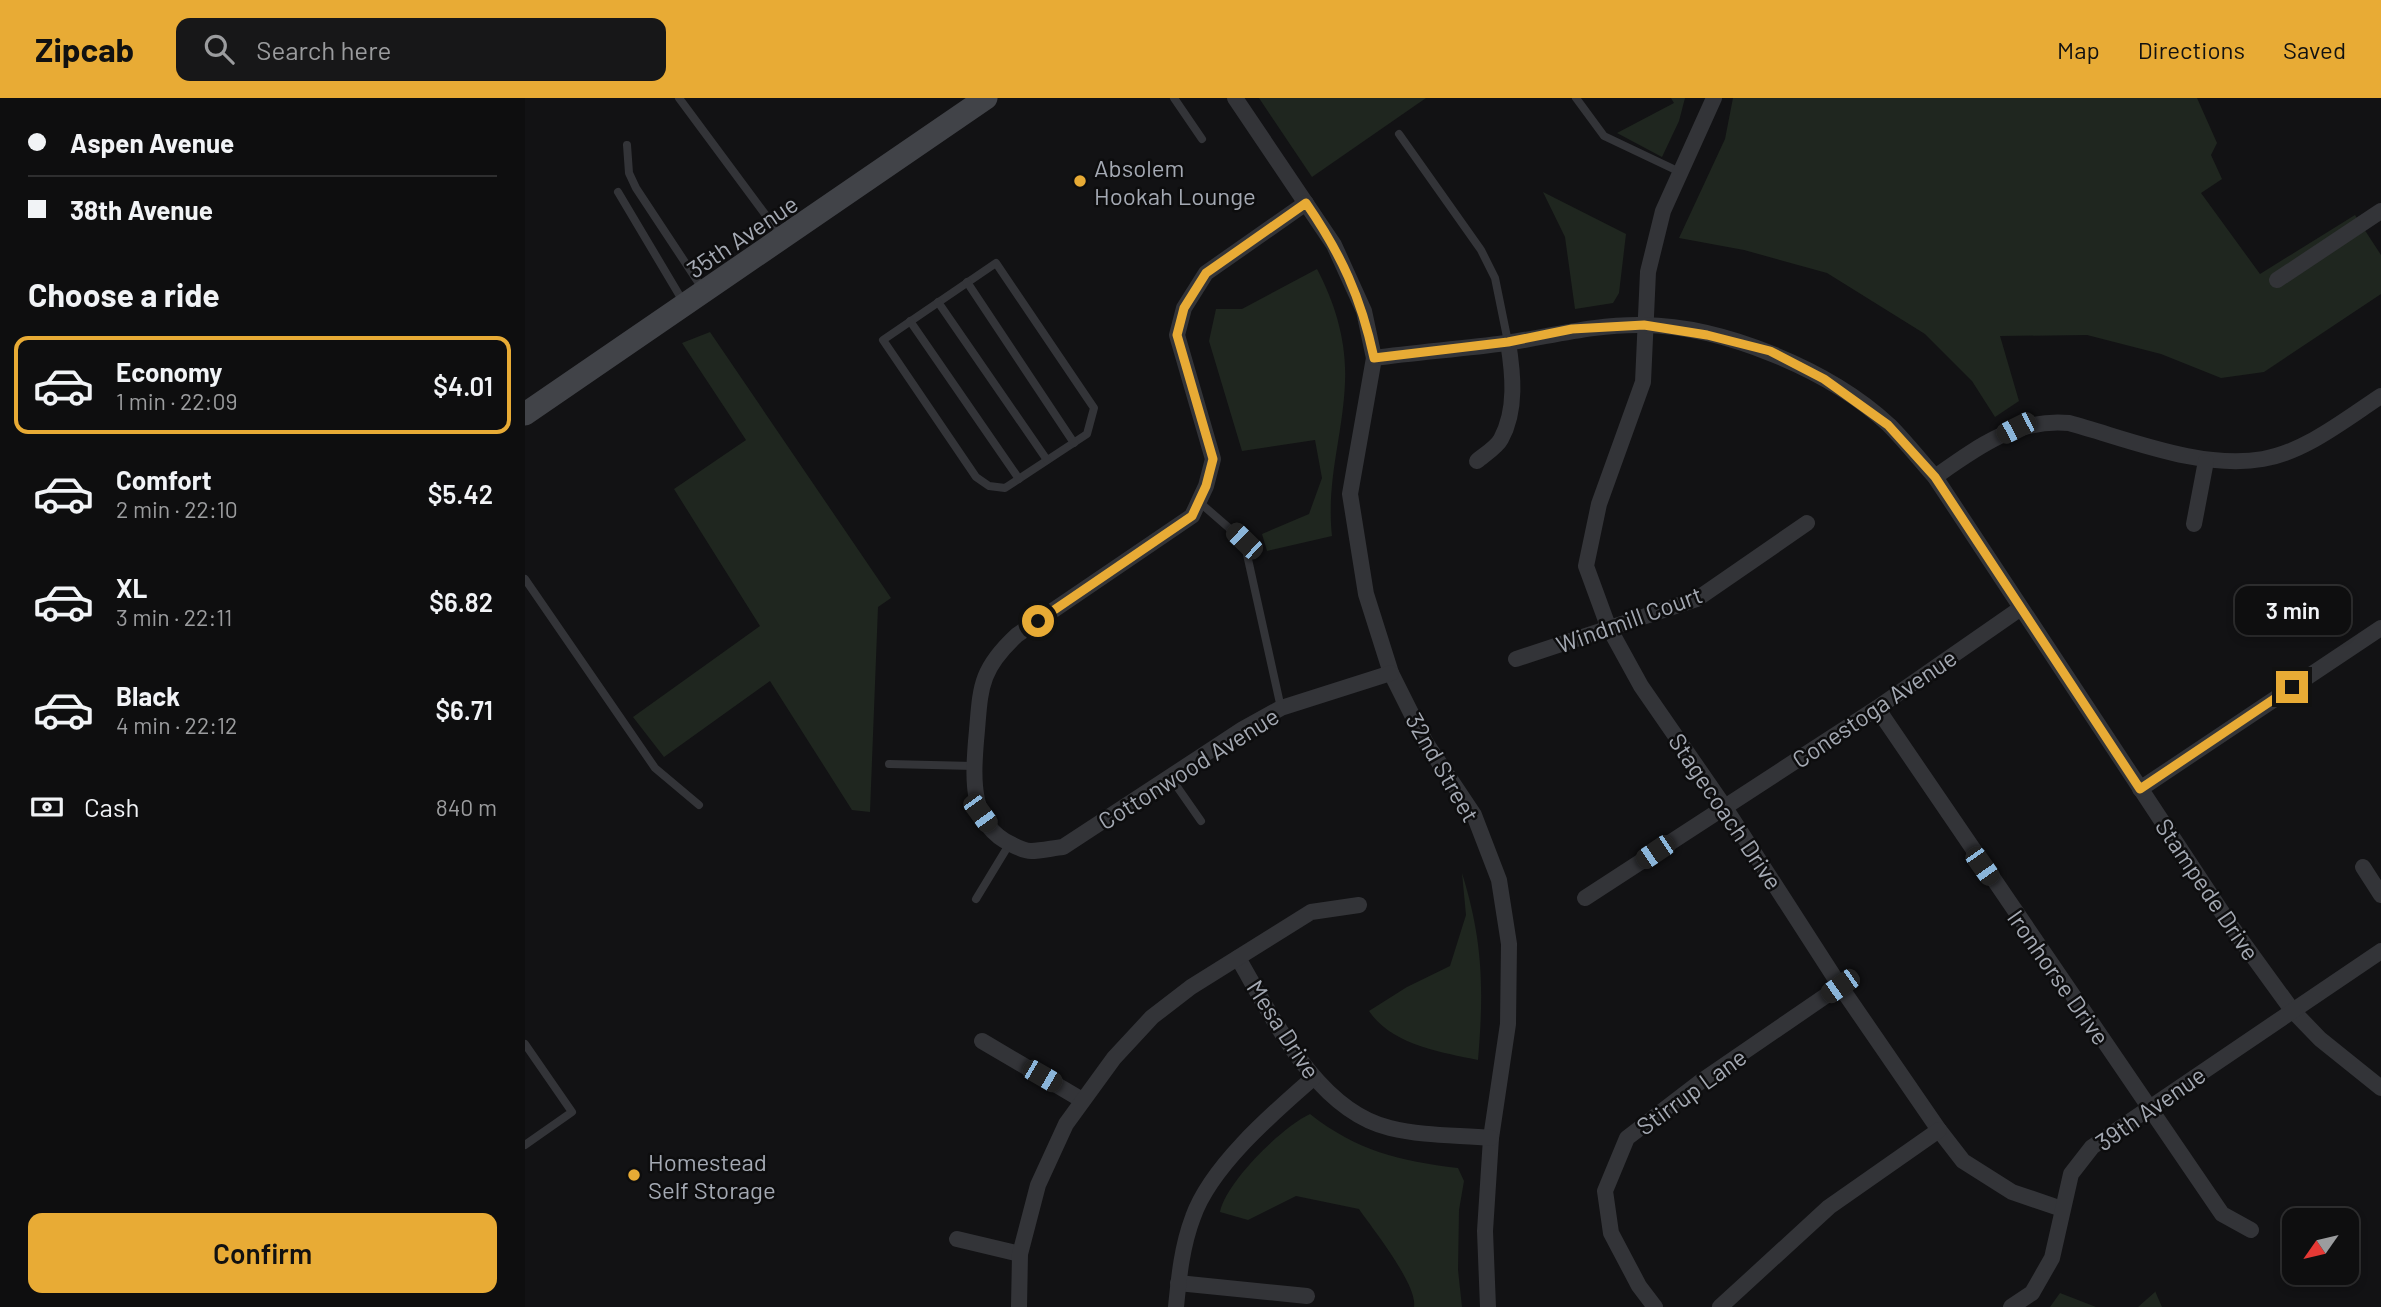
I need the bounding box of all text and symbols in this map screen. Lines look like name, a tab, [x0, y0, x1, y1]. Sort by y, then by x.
search box	[176, 18, 666, 81]
text: Zipcab	[35, 29, 134, 69]
icon: search	[200, 30, 238, 68]
text: Search here	[256, 34, 391, 65]
text: Map	[2057, 35, 2100, 64]
text: Directions	[2138, 35, 2245, 64]
text: Saved	[2283, 35, 2346, 64]
text: Aspen Avenue	[70, 127, 234, 158]
place label: Absolem Hookah Lounge	[1094, 153, 1256, 210]
marker: Absolem Hookah Lounge	[1072, 173, 1088, 189]
street label: 35th Avenue	[681, 188, 803, 284]
text: 38th Avenue	[70, 194, 213, 225]
text: Choose a ride	[28, 275, 220, 313]
icon: car	[32, 354, 95, 417]
text: Economy	[116, 356, 222, 387]
text: $4.01	[433, 370, 493, 401]
text: 1 min · 22:09	[116, 387, 237, 415]
car	[1993, 409, 2040, 447]
icon: car	[32, 462, 95, 525]
text: Comfort	[116, 464, 212, 495]
text: $5.42	[428, 478, 493, 509]
text: 2 min · 22:10	[116, 495, 238, 523]
car	[1222, 519, 1267, 563]
icon: car	[32, 570, 95, 633]
text: XL	[116, 572, 147, 603]
street label: Windmill Court	[1552, 579, 1706, 659]
text: $6.82	[429, 586, 493, 617]
callout: 3 min	[2234, 586, 2350, 634]
text: 3 min	[2266, 596, 2320, 624]
text: 3 min · 22:11	[116, 603, 232, 631]
route start	[1022, 605, 1054, 637]
street label: Conestoga Avenue	[1786, 642, 1962, 774]
route end	[2276, 671, 2308, 703]
icon: car	[32, 678, 95, 741]
text: Black	[116, 680, 180, 711]
text: $6.71	[435, 694, 493, 725]
street label: Cottonwood Avenue	[1092, 701, 1284, 835]
street label: 32nd Street	[1400, 707, 1486, 827]
text: 4 min · 22:12	[116, 711, 237, 739]
street label: Stagecoach Drive	[1663, 727, 1789, 895]
icon: cash	[28, 788, 66, 826]
car	[960, 790, 1001, 836]
text: Cash	[84, 791, 139, 822]
text: 840 m	[436, 793, 497, 821]
street label: Stampede Drive	[2150, 813, 2266, 965]
car	[1632, 832, 1679, 872]
car	[1962, 843, 2003, 889]
street label: Ironhorse Drive	[2002, 904, 2116, 1050]
car	[1817, 965, 1864, 1007]
street label: Mesa Drive	[1241, 974, 1327, 1084]
street label: Stirrup Lane	[1630, 1041, 1752, 1141]
car	[1019, 1056, 1066, 1096]
street label: 39th Avenue	[2089, 1060, 2211, 1156]
place label: Homestead Self Storage	[648, 1147, 776, 1204]
marker: Homestead Self Storage	[626, 1167, 642, 1183]
north arrow	[2282, 1208, 2359, 1284]
map controls	[2282, 1208, 2359, 1285]
button: Confirm	[28, 1213, 497, 1293]

